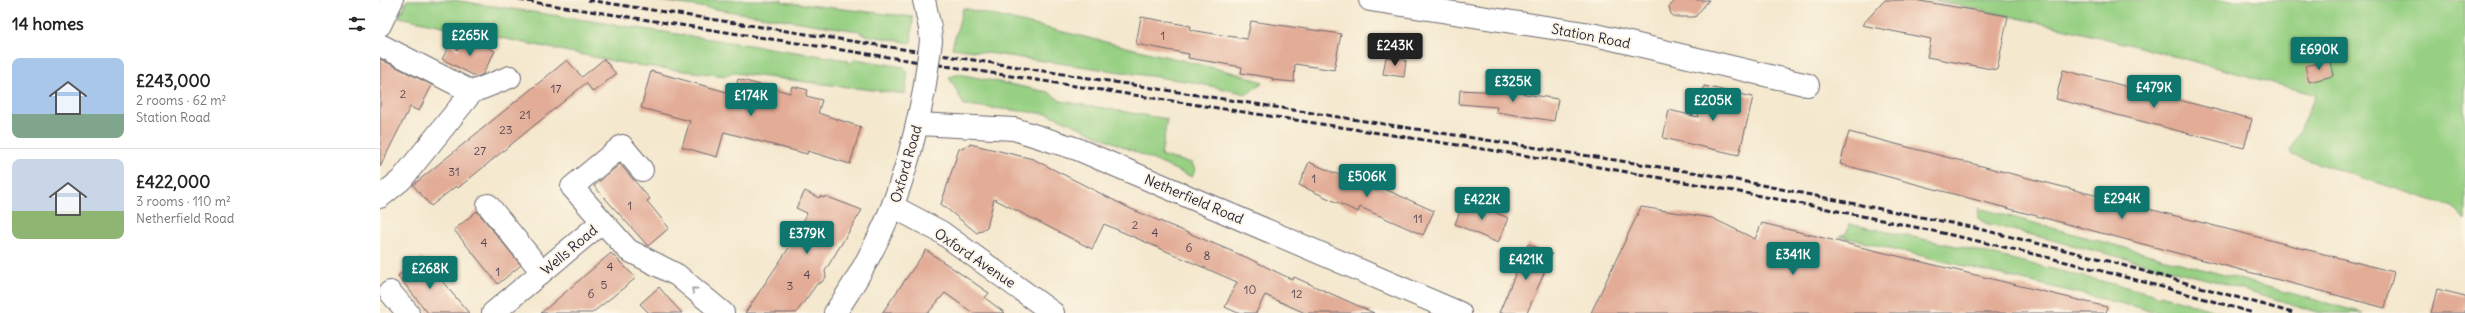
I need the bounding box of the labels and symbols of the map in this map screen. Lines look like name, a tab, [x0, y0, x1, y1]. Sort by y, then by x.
street label: Station Road	[1550, 20, 1632, 52]
pin: £265K	[442, 23, 498, 57]
house number: 1	[1161, 28, 1165, 43]
pin: £243K	[1367, 33, 1423, 67]
pin: £690K	[2291, 37, 2347, 71]
pin: £325K	[1485, 69, 1541, 103]
pin: £479K	[2126, 75, 2182, 109]
house number: 17	[551, 81, 561, 96]
pin: £174K	[723, 83, 779, 117]
house number: 2	[400, 86, 407, 101]
pin: £205K	[1685, 88, 1741, 122]
house number: 21	[519, 107, 531, 122]
house number: 23	[499, 122, 513, 137]
street label: Oxford Road	[886, 123, 926, 205]
house number: 27	[474, 143, 486, 158]
house number: 31	[448, 164, 460, 179]
pin: £506K	[1339, 164, 1395, 198]
street label: Netherfield Road	[1142, 170, 1246, 228]
house number: 1	[1312, 171, 1316, 186]
pin: £294K	[2094, 186, 2150, 220]
pin: £422K	[1454, 187, 1510, 221]
house number: 1	[628, 198, 632, 213]
house number: 11	[1413, 211, 1423, 226]
house number: 2	[1132, 217, 1139, 232]
street label: Wells Road	[537, 221, 601, 279]
pin: £379K	[779, 221, 835, 255]
street label: Oxford Avenue	[931, 224, 1019, 292]
house number: 4	[1152, 225, 1159, 240]
house number: 4	[481, 235, 488, 250]
house number: 6	[1186, 240, 1193, 255]
pin: £341K	[1765, 242, 1821, 276]
pin: £421K	[1498, 247, 1554, 281]
house number: 8	[1204, 248, 1211, 263]
pin: £268K	[402, 256, 458, 290]
house number: 4	[607, 259, 614, 274]
house number: 1	[496, 264, 500, 279]
house number: 4	[804, 267, 811, 282]
house number: 5	[601, 277, 608, 292]
house number: 3	[787, 278, 794, 293]
house number: 10	[1244, 282, 1256, 297]
house number: 6	[588, 286, 595, 301]
house number: 12	[1291, 286, 1303, 301]
one-way arrow	[692, 288, 699, 295]

